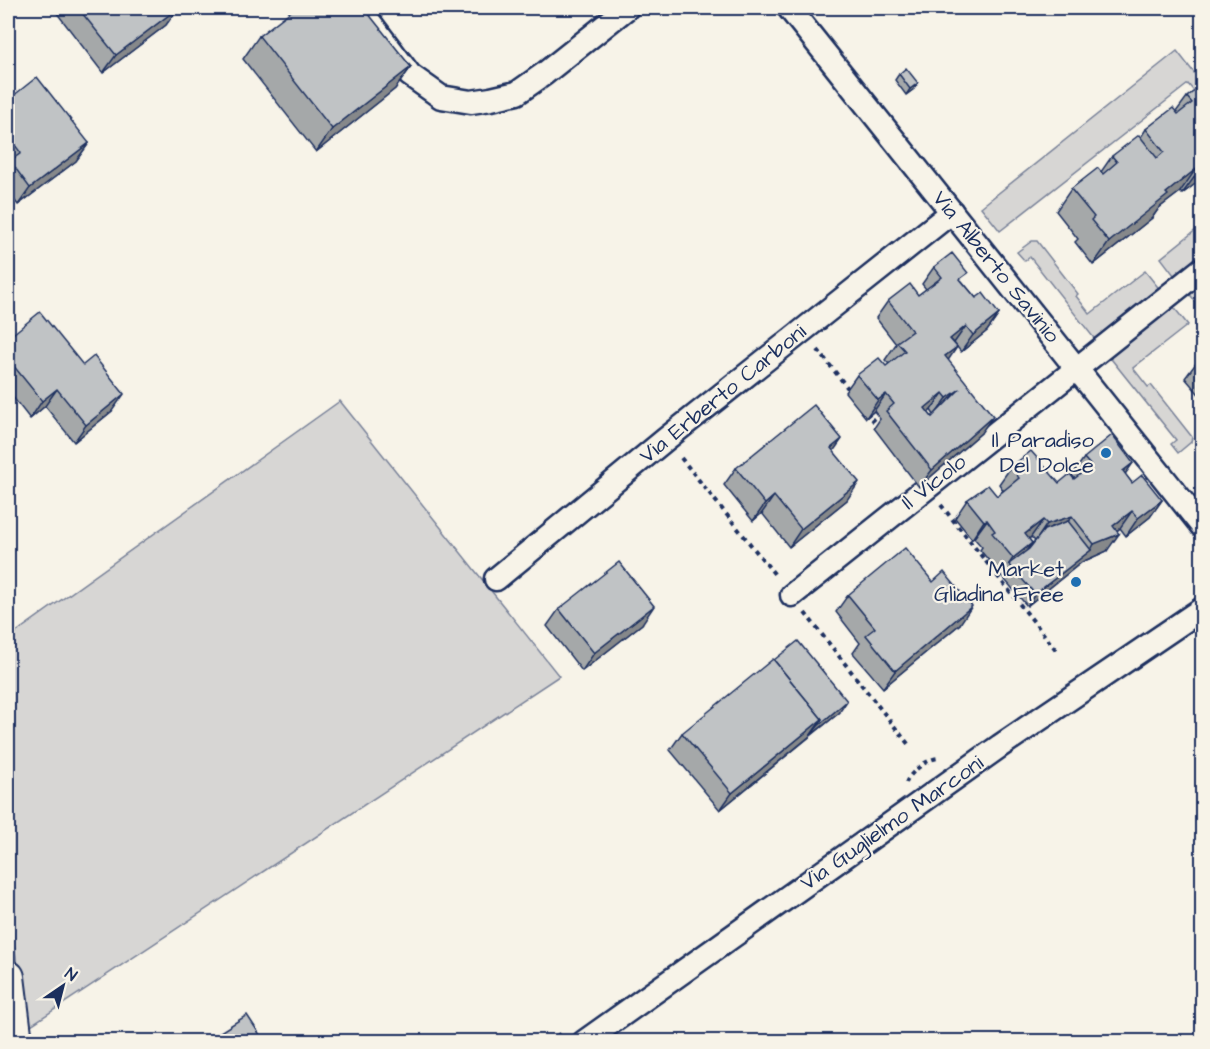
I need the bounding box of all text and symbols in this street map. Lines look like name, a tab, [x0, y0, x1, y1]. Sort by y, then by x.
street label: Via Alberto Savinio	[925, 184, 1068, 350]
street label: Via Erberto Carboni	[633, 317, 813, 471]
place label: Il Paradiso Del Dolce	[992, 425, 1095, 481]
street label: Il Vicolo	[895, 446, 974, 517]
marker: Il Paradiso Del Dolce	[1099, 446, 1113, 460]
place label: Market Gliadina Free	[934, 554, 1064, 610]
marker: Market Gliadina Free	[1069, 575, 1083, 589]
street label: Via Guglielmo Marconi	[794, 748, 991, 899]
north arrow	[33, 956, 93, 1016]
text: N	[61, 963, 81, 986]

